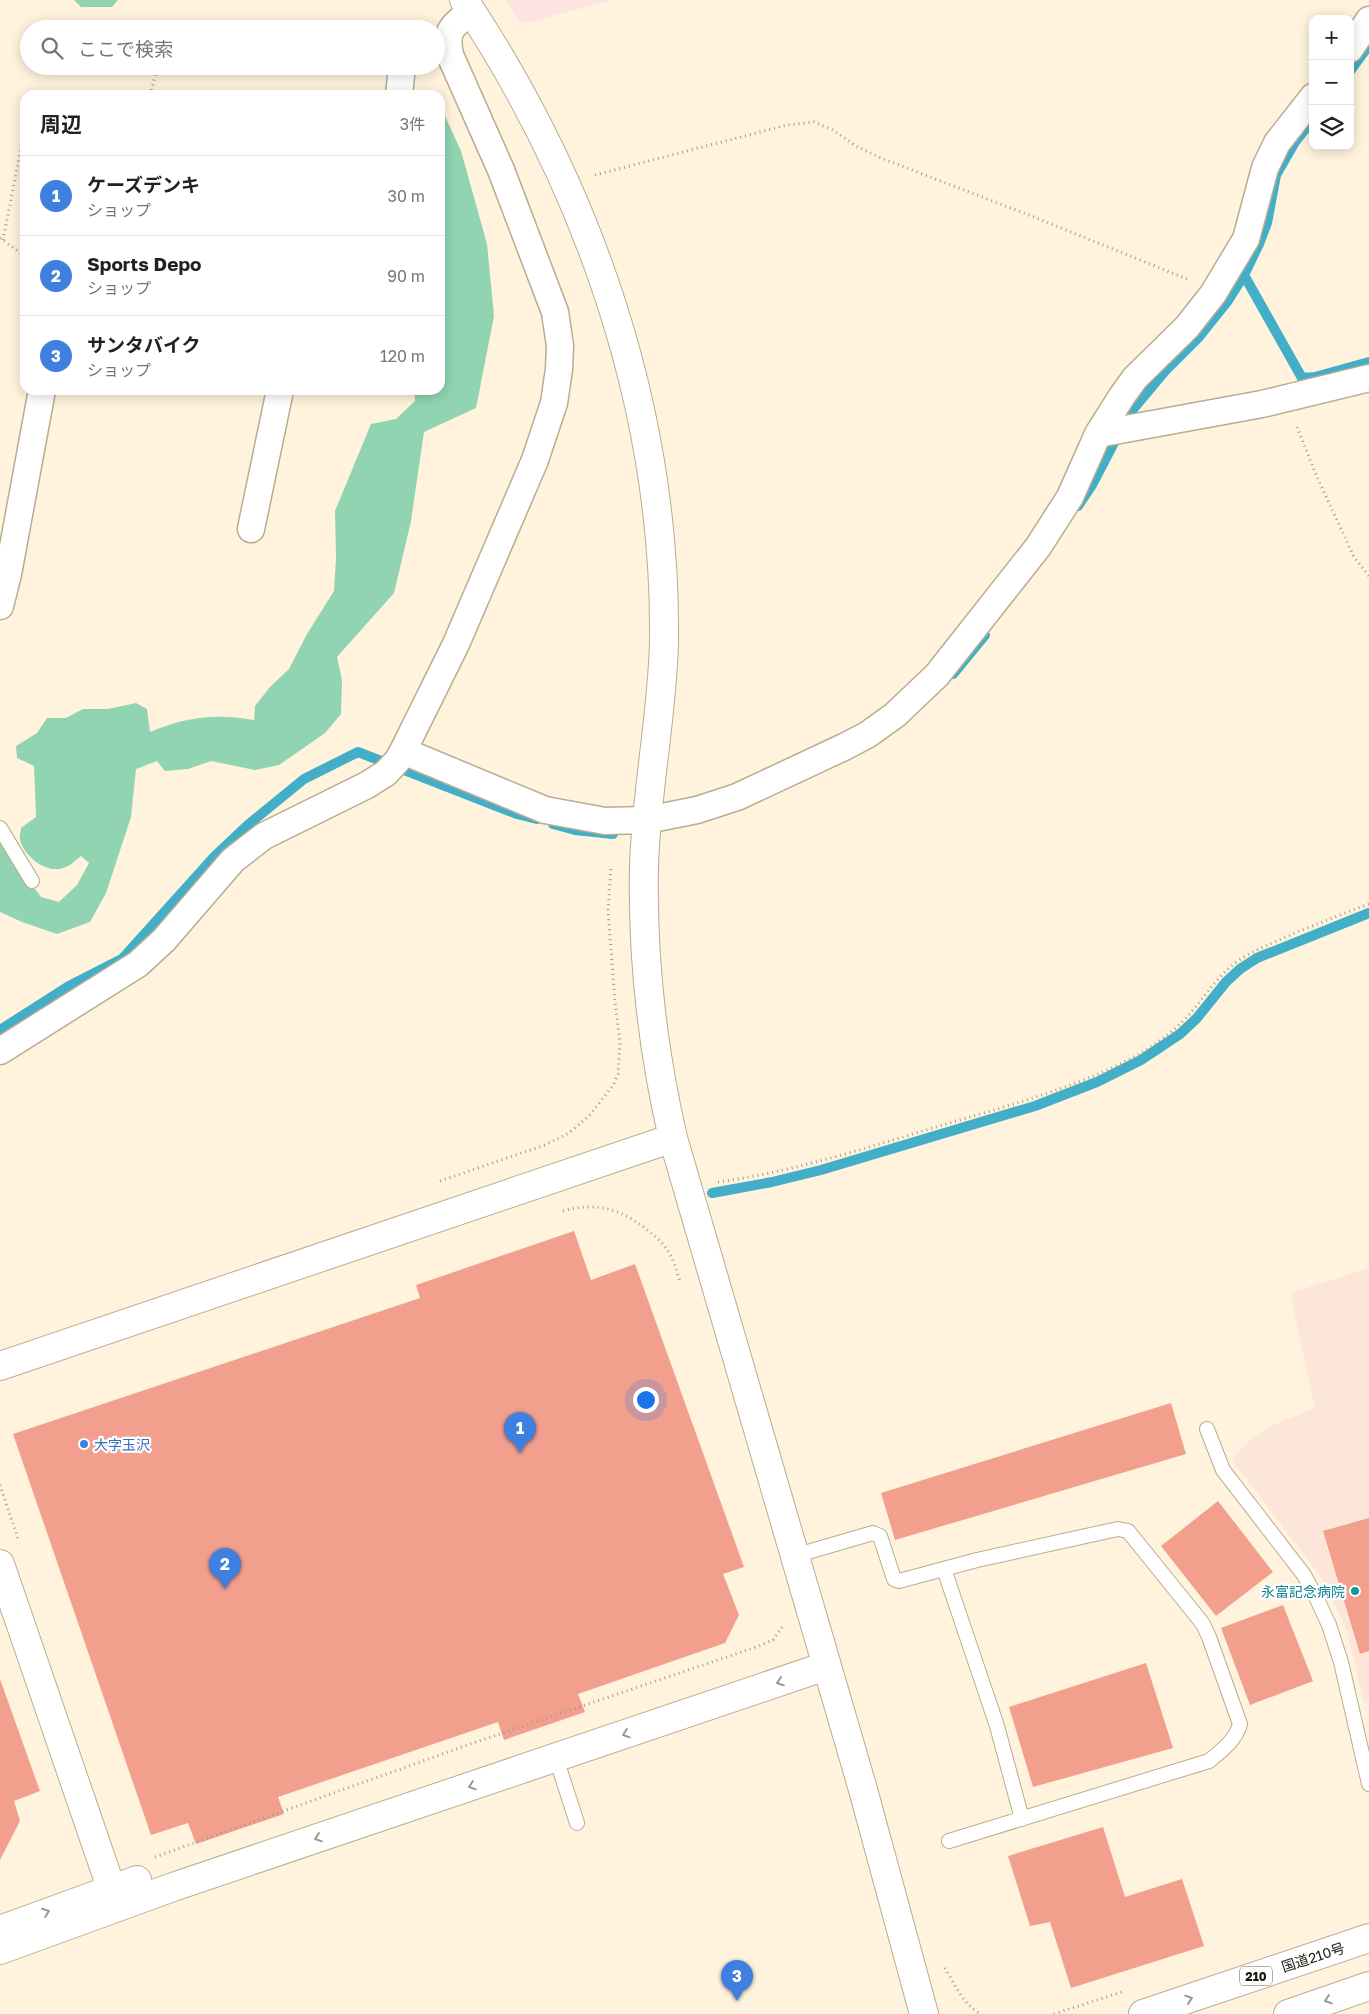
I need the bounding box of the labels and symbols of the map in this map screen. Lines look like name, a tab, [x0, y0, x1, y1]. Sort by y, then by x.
your location	[633, 1387, 659, 1413]
pin: 1	[504, 1412, 536, 1453]
place label: 大字玉沢	[94, 1436, 150, 1453]
marker: 大字玉沢	[78, 1438, 90, 1450]
pin: 2	[209, 1548, 241, 1589]
place label: 永富記念病院	[1261, 1583, 1345, 1600]
marker: 永富記念病院	[1349, 1585, 1361, 1597]
one-way arrow	[776, 1676, 785, 1686]
one-way arrow	[622, 1728, 631, 1738]
one-way arrow	[469, 1780, 477, 1790]
one-way arrow	[315, 1832, 323, 1842]
one-way arrow	[41, 1908, 49, 1918]
street label: 国道210号	[1279, 1939, 1347, 1975]
pin: 3	[721, 1960, 753, 2001]
road number: 210	[1240, 1966, 1272, 1985]
one-way arrow	[1184, 1994, 1193, 2004]
one-way arrow	[1325, 1994, 1333, 2004]

